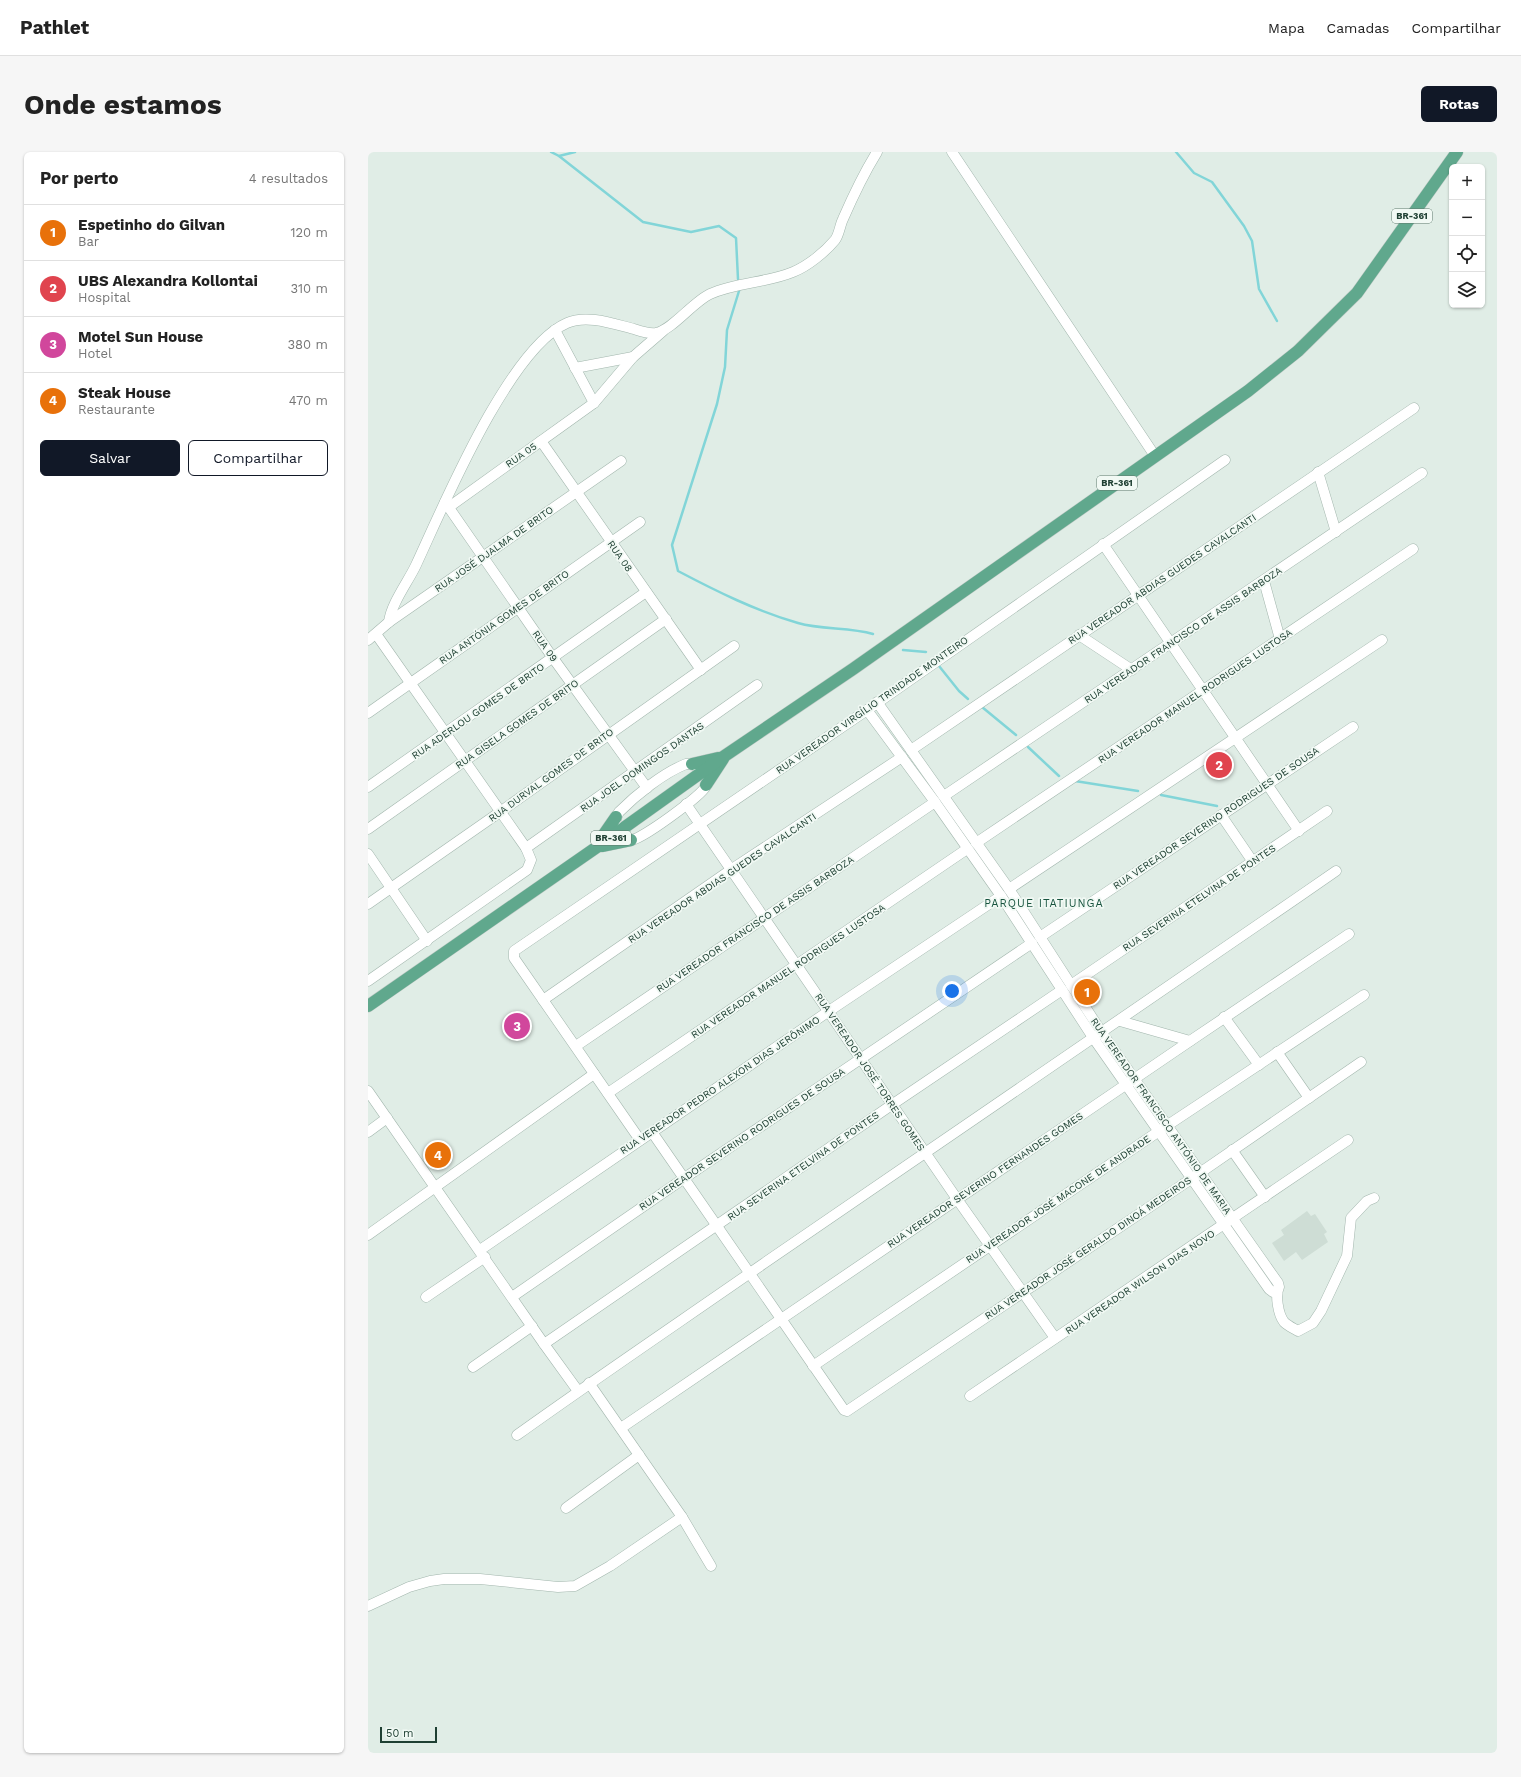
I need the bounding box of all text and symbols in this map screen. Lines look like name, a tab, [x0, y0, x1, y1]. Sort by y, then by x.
text: Pathlet	[20, 16, 89, 39]
text: Mapa	[1268, 20, 1305, 36]
text: Camadas	[1327, 20, 1389, 36]
text: Compartilhar	[1411, 20, 1501, 36]
button: Rotas	[1421, 86, 1497, 122]
text: Onde estamos	[24, 88, 222, 121]
map controls	[1449, 164, 1485, 308]
button: +	[1449, 164, 1485, 200]
text: Por perto	[40, 168, 118, 188]
text: 4 resultados	[249, 171, 328, 186]
button: −	[1449, 200, 1485, 236]
road number: BR-361	[1392, 209, 1432, 223]
text: Espetinho do Gilvan	[78, 216, 225, 234]
text: 1	[50, 225, 56, 240]
text: 120 m	[290, 225, 328, 240]
text: Bar	[78, 234, 99, 249]
button: locate	[1449, 236, 1485, 272]
text: UBS Alexandra Kollontai	[78, 272, 258, 290]
button: layers	[1449, 272, 1485, 308]
text: 2	[49, 281, 57, 296]
text: 310 m	[290, 281, 328, 296]
text: Hospital	[78, 290, 130, 305]
text: Motel Sun House	[78, 328, 203, 346]
text: 3	[49, 337, 57, 352]
text: 380 m	[288, 337, 328, 352]
text: Hotel	[78, 346, 112, 361]
text: Steak House	[78, 384, 171, 402]
text: 4	[49, 393, 57, 408]
text: 470 m	[289, 393, 328, 408]
text: Restaurante	[78, 402, 155, 417]
button: Salvar	[40, 440, 180, 476]
button: Compartilhar	[188, 440, 328, 476]
street label: RUA 05	[503, 440, 539, 470]
road number: BR-361	[1097, 476, 1137, 490]
street label: RUA JOSÉ DJALMA DE BRITO	[433, 504, 555, 594]
street label: RUA VEREADOR ABDIAS GUEDES CAVALCANTI	[1066, 512, 1258, 646]
street label: RUA 08	[605, 538, 635, 574]
street label: RUA VEREADOR FRANCISCO DE ASSIS BARBOZA	[1082, 564, 1284, 706]
street label: RUA ANTÓNIA GOMES DE BRITO	[437, 568, 571, 666]
street label: RUA VEREADOR MANUEL RODRIGUES LUSTOSA	[1096, 626, 1294, 765]
street label: RUA 09	[530, 628, 560, 664]
street label: RUA VEREADOR VIRGÍLIO TRINDADE MONTEIRO	[774, 634, 970, 776]
street label: RUA ADERLOU GOMES DE BRITO	[410, 661, 546, 761]
street label: RUA GISELA GOMES DE BRITO	[453, 677, 581, 771]
street label: RUA JOEL DOMINGOS DANTAS	[578, 720, 706, 814]
street label: RUA DURVAL GOMES DE BRITO	[487, 726, 615, 824]
street label: RUA VEREADOR SEVERINO RODRIGUES DE SOUSA	[1111, 744, 1321, 891]
pin: 2	[1206, 750, 1232, 780]
street label: RUA VEREADOR ABDIAS GUEDES CAVALCANTI	[626, 811, 818, 945]
road number: BR-361	[591, 831, 631, 845]
street label: RUA SEVERINA ETELVINA DE PONTES	[1120, 842, 1278, 954]
street label: RUA VEREADOR FRANCISCO DE ASSIS BARBOZA	[654, 853, 856, 995]
district label: PARQUE ITATIUNGA	[984, 897, 1104, 910]
street label: RUA VEREADOR MANUEL RODRIGUES LUSTOSA	[689, 901, 887, 1040]
pin: 1	[1074, 977, 1100, 1007]
your location	[942, 981, 962, 1001]
street label: RUA VEREADOR JOSÉ TORRES GOMES	[813, 991, 927, 1153]
pin: 3	[504, 1011, 530, 1041]
street label: RUA VEREADOR PEDRO ALEXON DIAS JERÔNIMO	[618, 1014, 822, 1156]
street label: RUA VEREADOR FRANCISCO ANTÓNIO DE MARIA	[1089, 1016, 1234, 1217]
street label: RUA VEREADOR SEVERINO RODRIGUES DE SOUSA	[637, 1065, 847, 1212]
street label: RUA SEVERINA ETELVINA DE PONTES	[725, 1109, 881, 1223]
street label: RUA VEREADOR SEVERINO FERNANDES GOMES	[885, 1110, 1085, 1250]
street label: RUA VEREADOR JOSÉ MACONE DE ANDRADE	[964, 1133, 1152, 1265]
pin: 4	[425, 1140, 451, 1170]
street label: RUA VEREADOR JOSÉ GERALDO DINOÁ MEDEIROS	[983, 1175, 1193, 1321]
street label: RUA VEREADOR WILSON DIAS NOVO	[1063, 1228, 1217, 1336]
scale bar	[380, 1725, 437, 1744]
text: 50 m	[386, 1727, 413, 1740]

